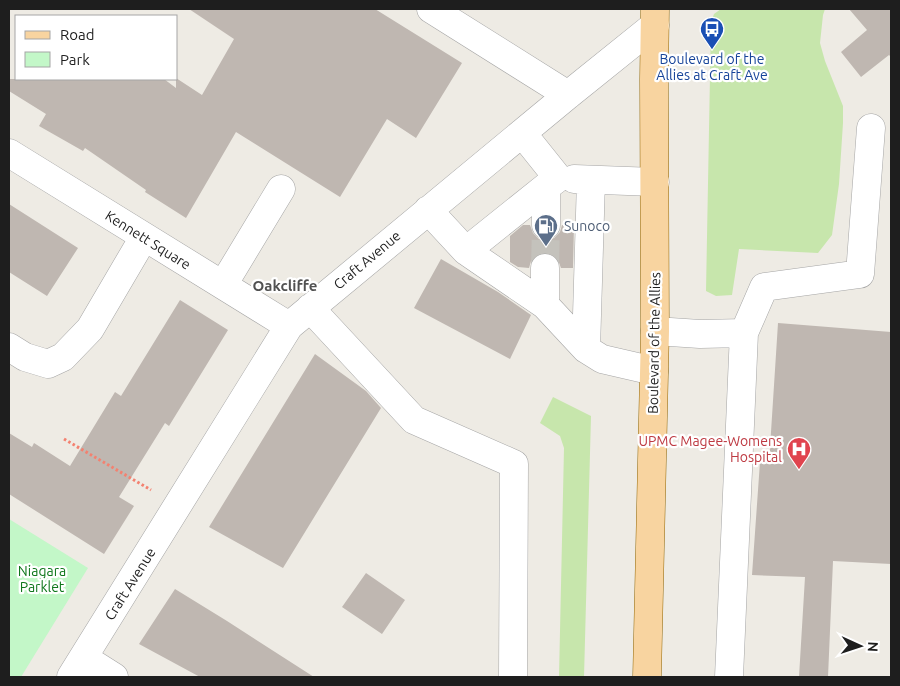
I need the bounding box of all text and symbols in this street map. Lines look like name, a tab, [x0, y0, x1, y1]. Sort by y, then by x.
legend	[15, 15, 178, 80]
bus stop icon: Boulevard of the Allies at Craft Ave	[699, 16, 725, 50]
text: Road	[60, 26, 95, 43]
text: Park	[60, 51, 90, 68]
place label: Boulevard of the Allies at Craft Ave	[656, 51, 768, 83]
street label: Kennett Square	[102, 207, 194, 273]
fuel station icon: Sunoco	[533, 213, 559, 247]
place label: Sunoco	[564, 218, 610, 234]
street label: Craft Avenue	[330, 227, 404, 293]
street label: Boulevard of the Allies	[645, 272, 663, 414]
district label: Oakcliffe	[253, 277, 317, 294]
place label: UPMC Magee-Womens Hospital	[638, 433, 782, 465]
hospital icon: UPMC Magee-Womens Hospital	[786, 436, 812, 470]
street label: Craft Avenue	[101, 545, 159, 623]
park label: Niagara Parklet	[18, 563, 66, 595]
north arrow	[835, 621, 885, 671]
text: N	[865, 641, 881, 652]

